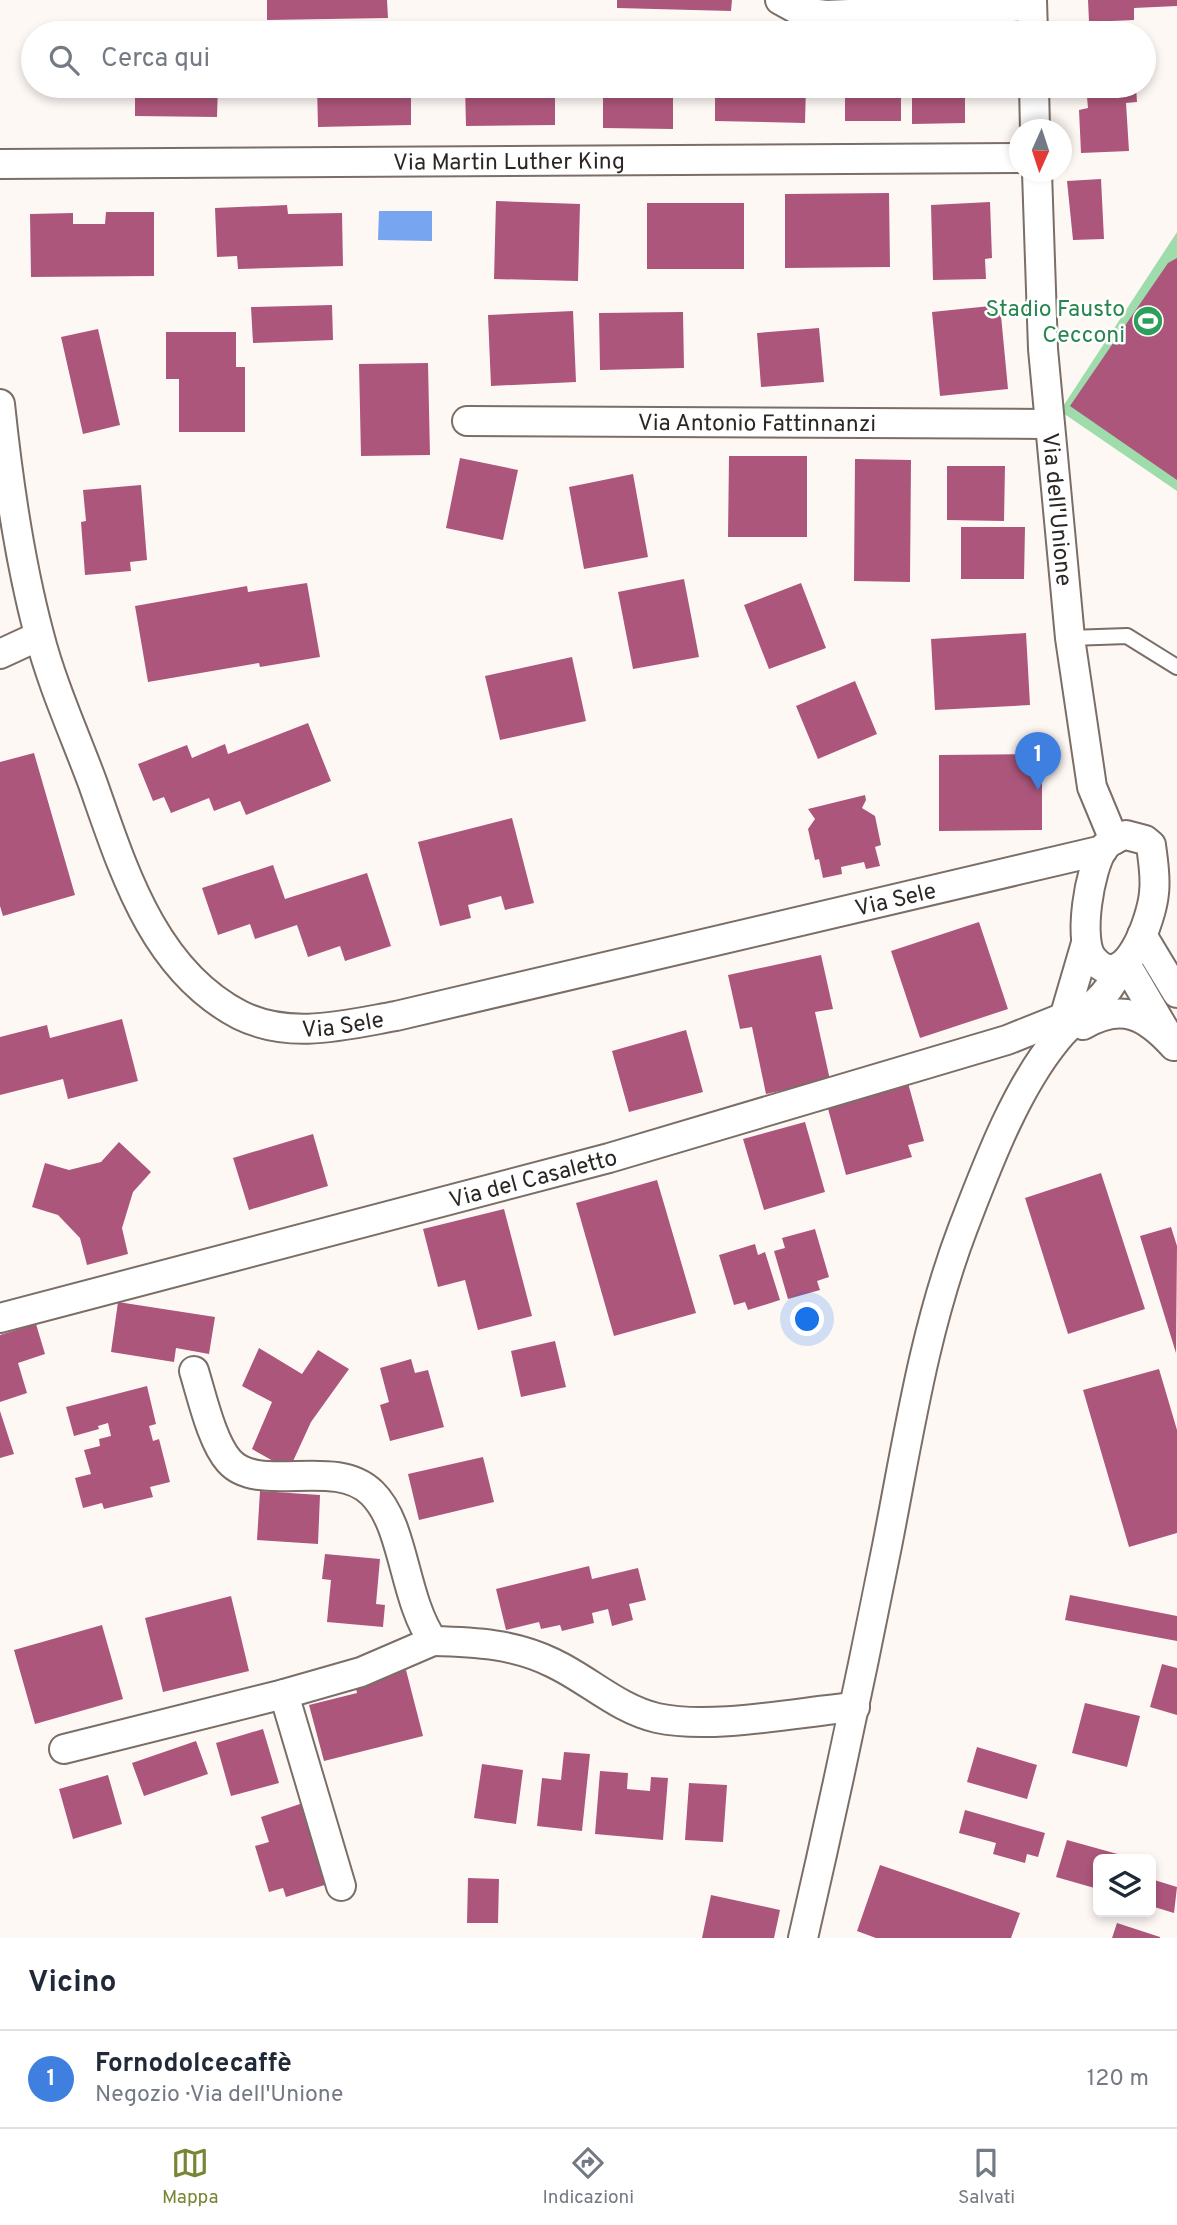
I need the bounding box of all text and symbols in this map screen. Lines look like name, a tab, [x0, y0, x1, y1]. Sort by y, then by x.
search box	[21, 21, 1156, 98]
icon: search	[45, 41, 83, 79]
text: Cerca qui	[101, 43, 210, 76]
north arrow	[1009, 119, 1072, 182]
street label: Via Martin Luther King	[393, 148, 625, 179]
place label: Stadio Fausto Cecconi	[986, 296, 1125, 351]
sports icon: Stadio Fausto Cecconi	[1131, 304, 1165, 338]
street label: Via Antonio Fattinnanzi	[638, 410, 876, 440]
street label: Via dell'Unione	[1034, 432, 1077, 587]
pin: 1	[1015, 732, 1061, 790]
street label: Via Sele	[852, 878, 939, 925]
street label: Via Sele	[301, 1006, 387, 1046]
street label: Via del Casaletto	[446, 1144, 621, 1216]
your location	[790, 1302, 824, 1336]
map controls	[1093, 1854, 1156, 1917]
button: layers	[1093, 1854, 1156, 1917]
text: Vicino	[28, 1965, 117, 2002]
text: Fornodolcecaffè	[95, 2048, 292, 2081]
text: 1	[46, 2065, 56, 2094]
text: 120 m	[1087, 2065, 1149, 2094]
text: Negozio · Via dell'Unione	[95, 2081, 343, 2110]
tab: Mappa	[162, 2144, 219, 2210]
tab: Indicazioni	[542, 2144, 634, 2210]
tab: Salvati	[958, 2144, 1015, 2210]

